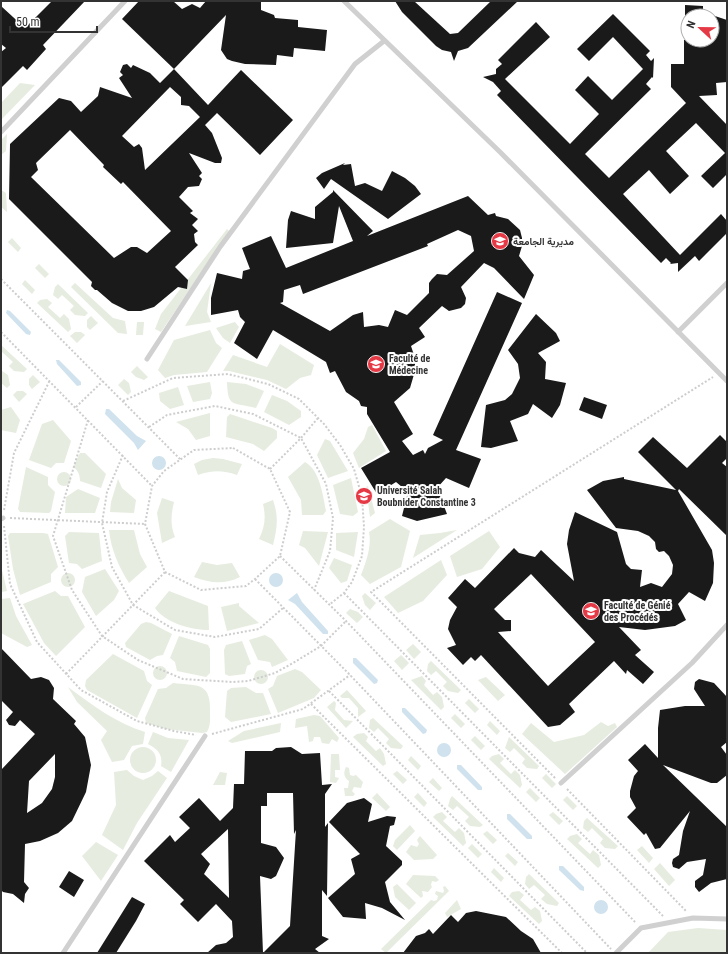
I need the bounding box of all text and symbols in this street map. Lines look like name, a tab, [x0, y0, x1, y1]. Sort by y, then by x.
scale bar	[10, 8, 97, 34]
north arrow	[680, 8, 720, 48]
text: 50 m	[16, 15, 40, 29]
text: N	[684, 19, 699, 30]
school or university icon: مديرية الجامعة	[490, 231, 510, 251]
place label: مديرية الجامعة	[513, 236, 574, 248]
place label: Faculté de Médecine	[389, 353, 430, 376]
school or university icon: Faculté de Médecine	[366, 354, 386, 374]
place label: Université Salah Boubnider Constantine 3	[377, 485, 476, 508]
school or university icon: Université Salah Boubnider Constantine 3	[354, 486, 374, 506]
place label: Faculté de Génié des Procédés	[604, 600, 671, 623]
school or university icon: Faculté de Génié des Procédés	[581, 601, 601, 621]

